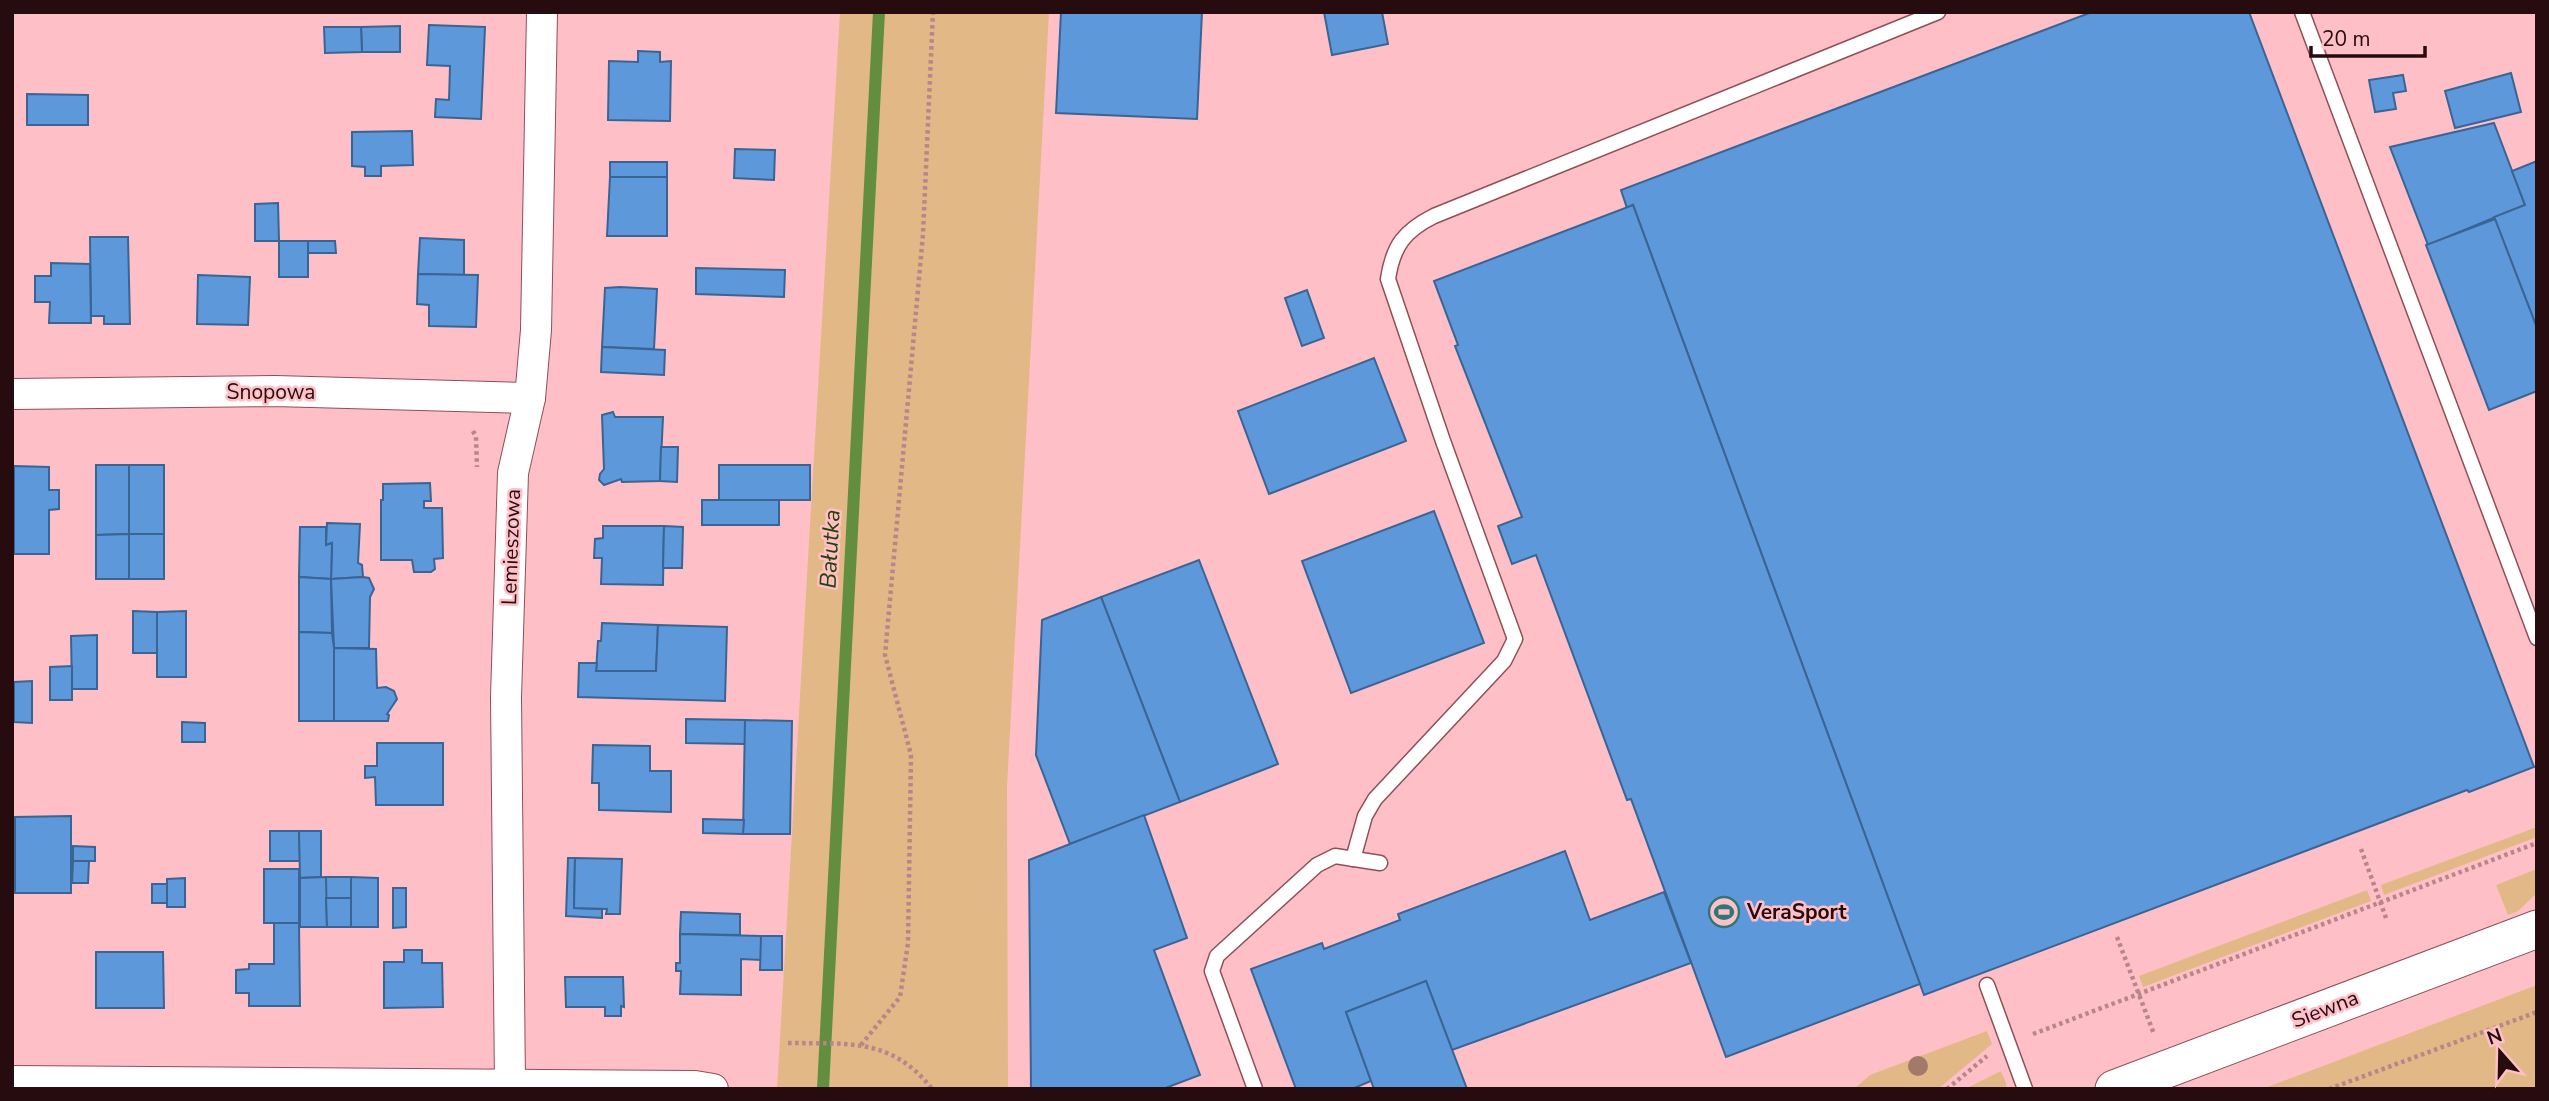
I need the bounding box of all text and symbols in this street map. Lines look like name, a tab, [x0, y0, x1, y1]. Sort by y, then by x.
scale bar	[2311, 14, 2425, 58]
text: 20 m	[2322, 25, 2371, 53]
street label: Snopowa	[227, 378, 315, 406]
street label: Lemieszowa	[495, 488, 527, 606]
water label: Bałutka	[812, 509, 848, 589]
sports icon: VeraSport	[1707, 895, 1741, 929]
place label: VeraSport	[1746, 898, 1847, 926]
street label: Siewna	[2288, 983, 2362, 1035]
north arrow	[2465, 1017, 2535, 1087]
text: N	[2483, 1022, 2506, 1052]

